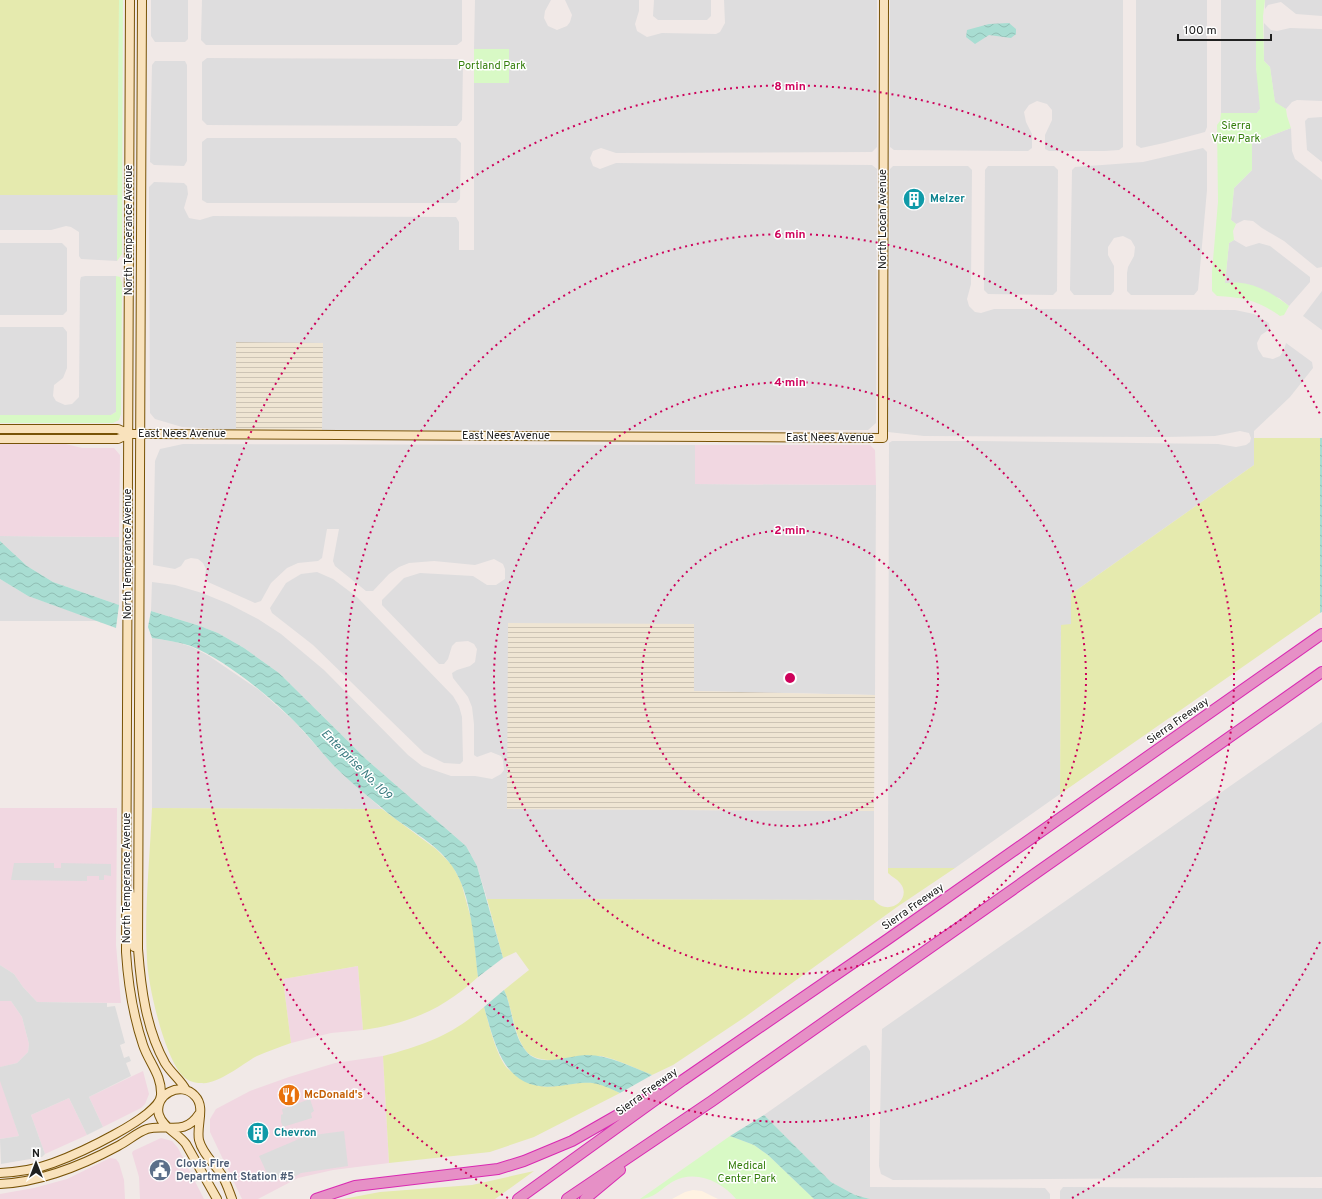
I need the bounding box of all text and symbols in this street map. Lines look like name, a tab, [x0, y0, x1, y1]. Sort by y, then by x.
scale bar	[1178, 16, 1271, 42]
text: 100 m	[1184, 23, 1217, 39]
park label: Portland Park	[458, 59, 526, 73]
text: 8 min	[774, 79, 806, 95]
park label: Sierra View Park	[1212, 119, 1261, 146]
street label: North Temperance Avenue	[122, 165, 136, 295]
street label: North Locan Avenue	[876, 169, 890, 269]
building icon: Melzer	[901, 186, 927, 212]
place label: Melzer	[930, 192, 965, 206]
text: 6 min	[774, 227, 806, 243]
text: 4 min	[774, 375, 806, 391]
street label: East Nees Avenue	[138, 427, 226, 441]
street label: East Nees Avenue	[462, 429, 550, 443]
street label: East Nees Avenue	[786, 431, 874, 445]
street label: North Temperance Avenue	[121, 489, 135, 619]
text: 2 min	[774, 523, 806, 539]
centre of rings	[783, 671, 797, 685]
street label: Sierra Freeway	[1144, 694, 1212, 748]
water label: Enterprise No. 109	[317, 726, 396, 805]
street label: North Temperance Avenue	[120, 813, 134, 943]
street label: Sierra Freeway	[879, 880, 947, 934]
street label: Sierra Freeway	[613, 1065, 681, 1119]
restaurant icon: McDonald's	[276, 1082, 302, 1108]
place label: McDonald's	[304, 1088, 363, 1102]
building icon: Chevron	[245, 1120, 271, 1146]
place label: Chevron	[274, 1126, 317, 1140]
north arrow	[16, 1143, 56, 1183]
text: N	[32, 1147, 40, 1161]
public building icon: Clovis Fire Department Station #5	[147, 1157, 173, 1183]
place label: Clovis Fire Department Station #5	[176, 1157, 294, 1184]
park label: Medical Center Park	[718, 1159, 777, 1186]

